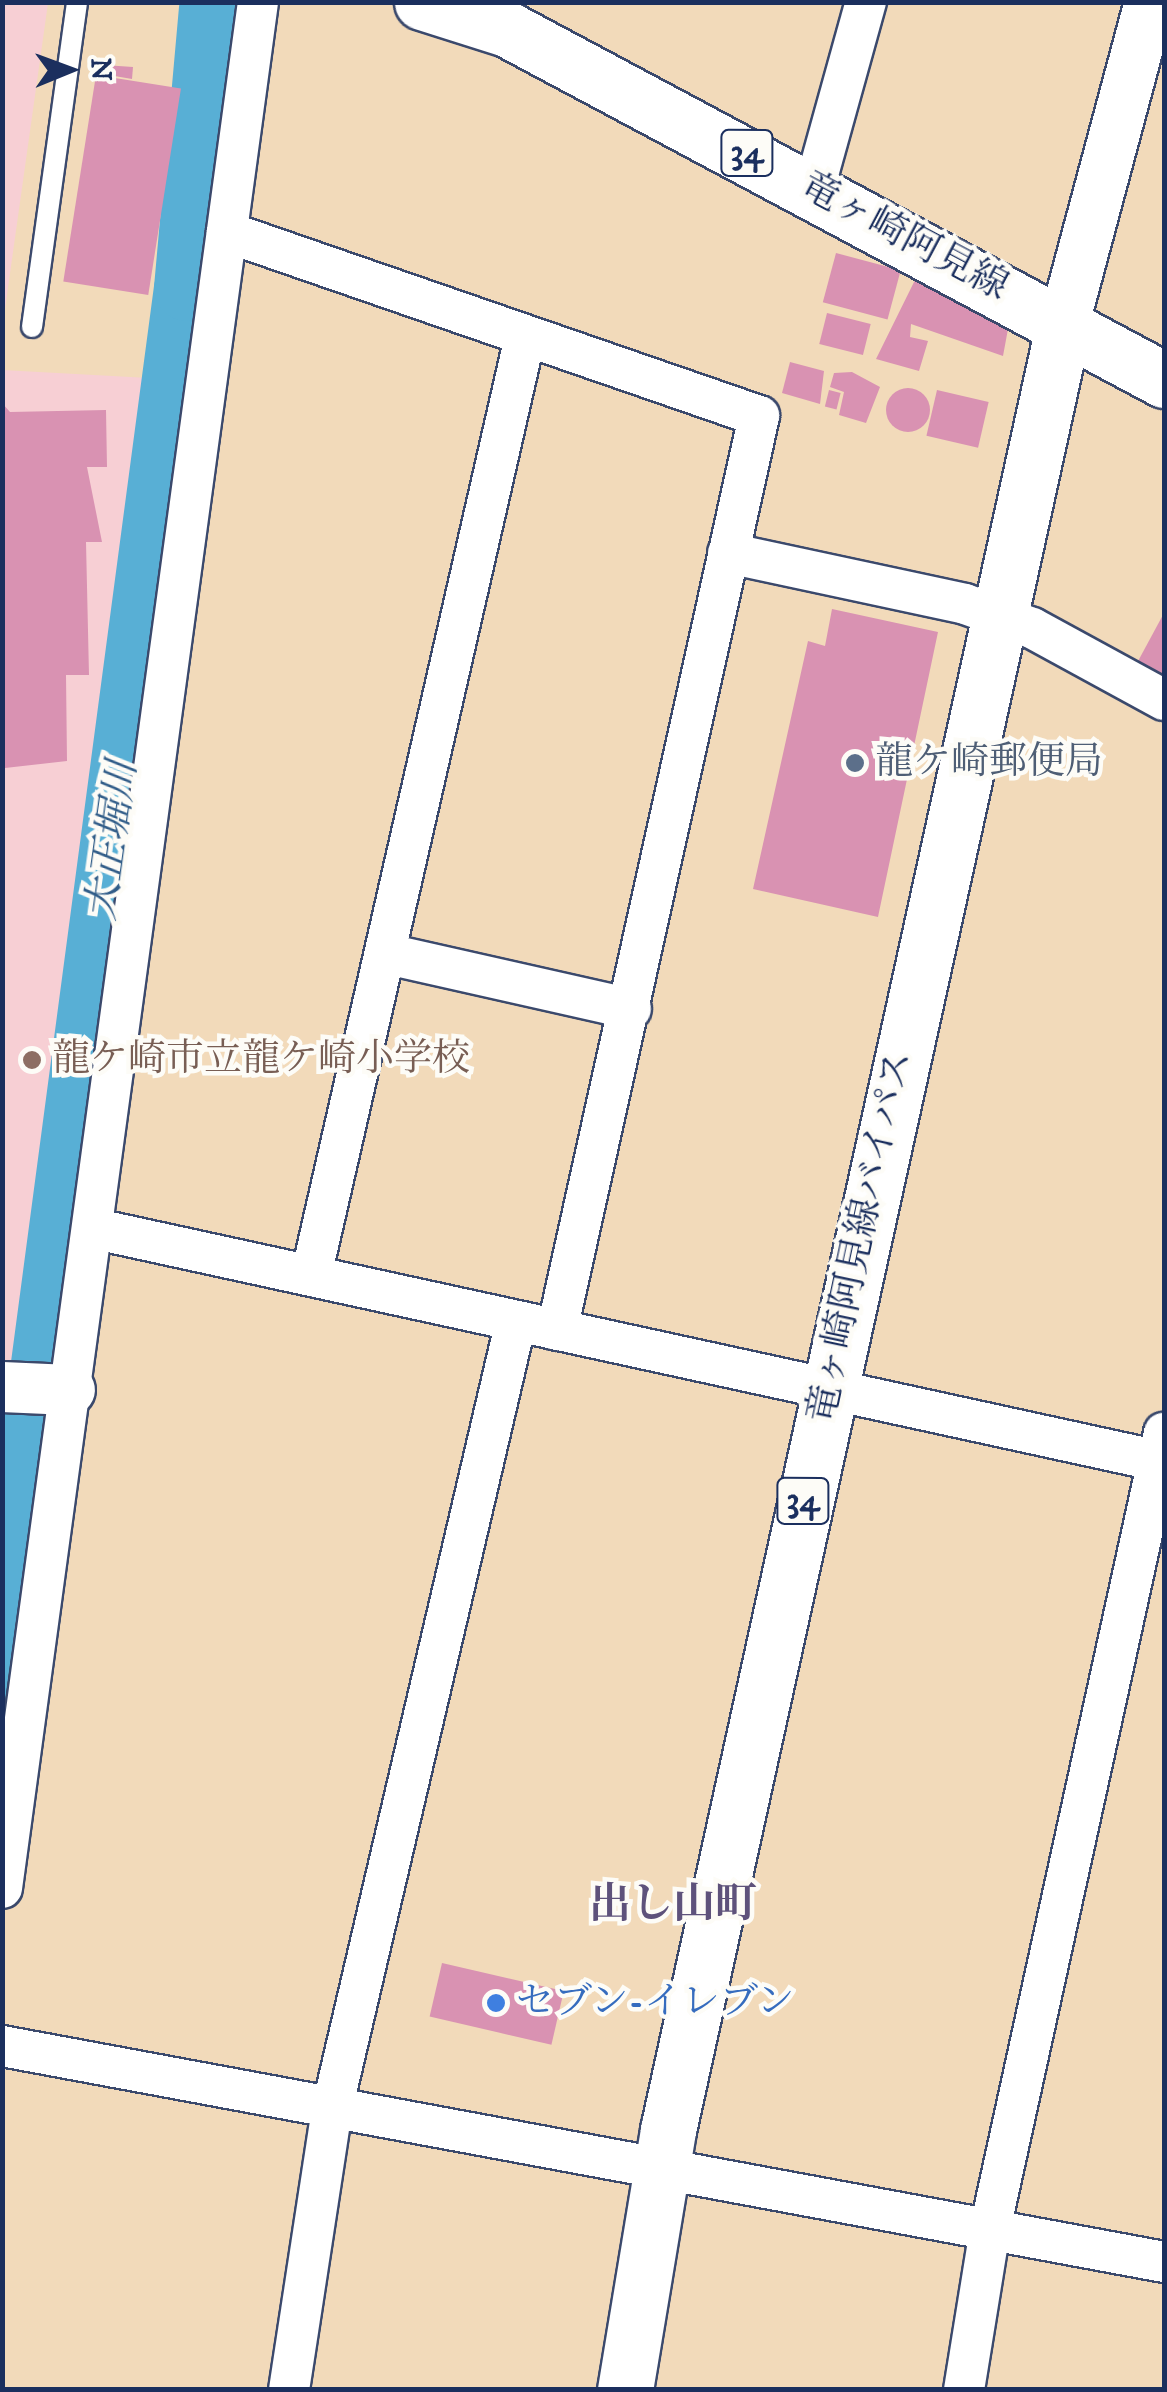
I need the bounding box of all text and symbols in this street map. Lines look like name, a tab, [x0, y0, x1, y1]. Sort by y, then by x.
north arrow	[20, 20, 120, 120]
text: N	[83, 58, 118, 81]
road number: 34	[720, 123, 774, 183]
street label: 竜ヶ崎阿見線	[793, 163, 1015, 311]
place label: 龍ケ崎郵便局	[875, 740, 1103, 786]
marker: 龍ケ崎郵便局	[844, 752, 866, 774]
water label: 大正堀川	[78, 758, 148, 924]
place label: 龍ケ崎市立龍ケ崎小学校	[52, 1037, 470, 1083]
street label: 竜ヶ崎阿見線バイパス	[799, 1046, 923, 1428]
marker: 龍ケ崎市立龍ケ崎小学校	[21, 1049, 43, 1071]
road number: 34	[776, 1471, 830, 1531]
district label: 出し山町	[589, 1880, 757, 1930]
place label: セブン-イレブン	[516, 1980, 797, 2026]
marker: セブン-イレブン	[485, 1992, 507, 2014]

